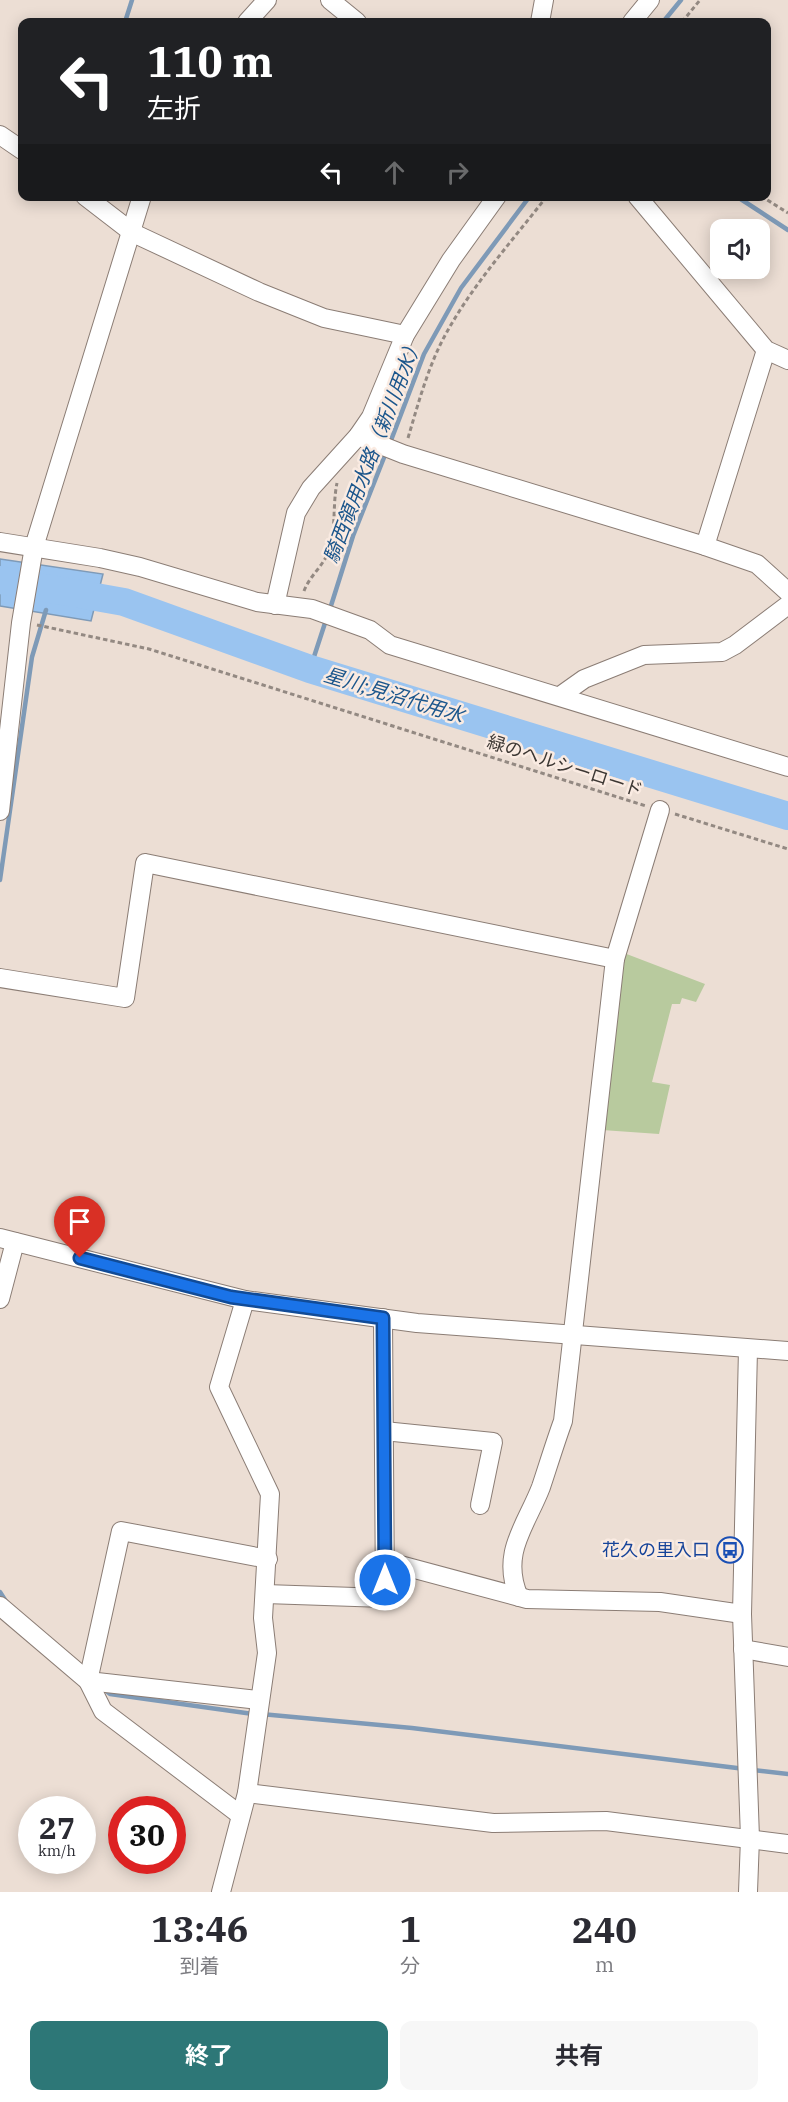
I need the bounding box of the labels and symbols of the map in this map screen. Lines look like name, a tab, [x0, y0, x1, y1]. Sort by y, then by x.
water label: 騎西領用水路（新川用水）	[317, 333, 428, 567]
water label: 星川;見沼代用水	[321, 660, 469, 729]
street label: 緑のヘルシーロード	[485, 730, 646, 801]
pin	[54, 1196, 105, 1258]
bus stop icon: 花久の里入口	[715, 1535, 745, 1565]
place label: 花久の里入口	[602, 1538, 710, 1561]
position arrow	[353, 1548, 417, 1612]
speed limit sign: 30	[108, 1796, 186, 1874]

